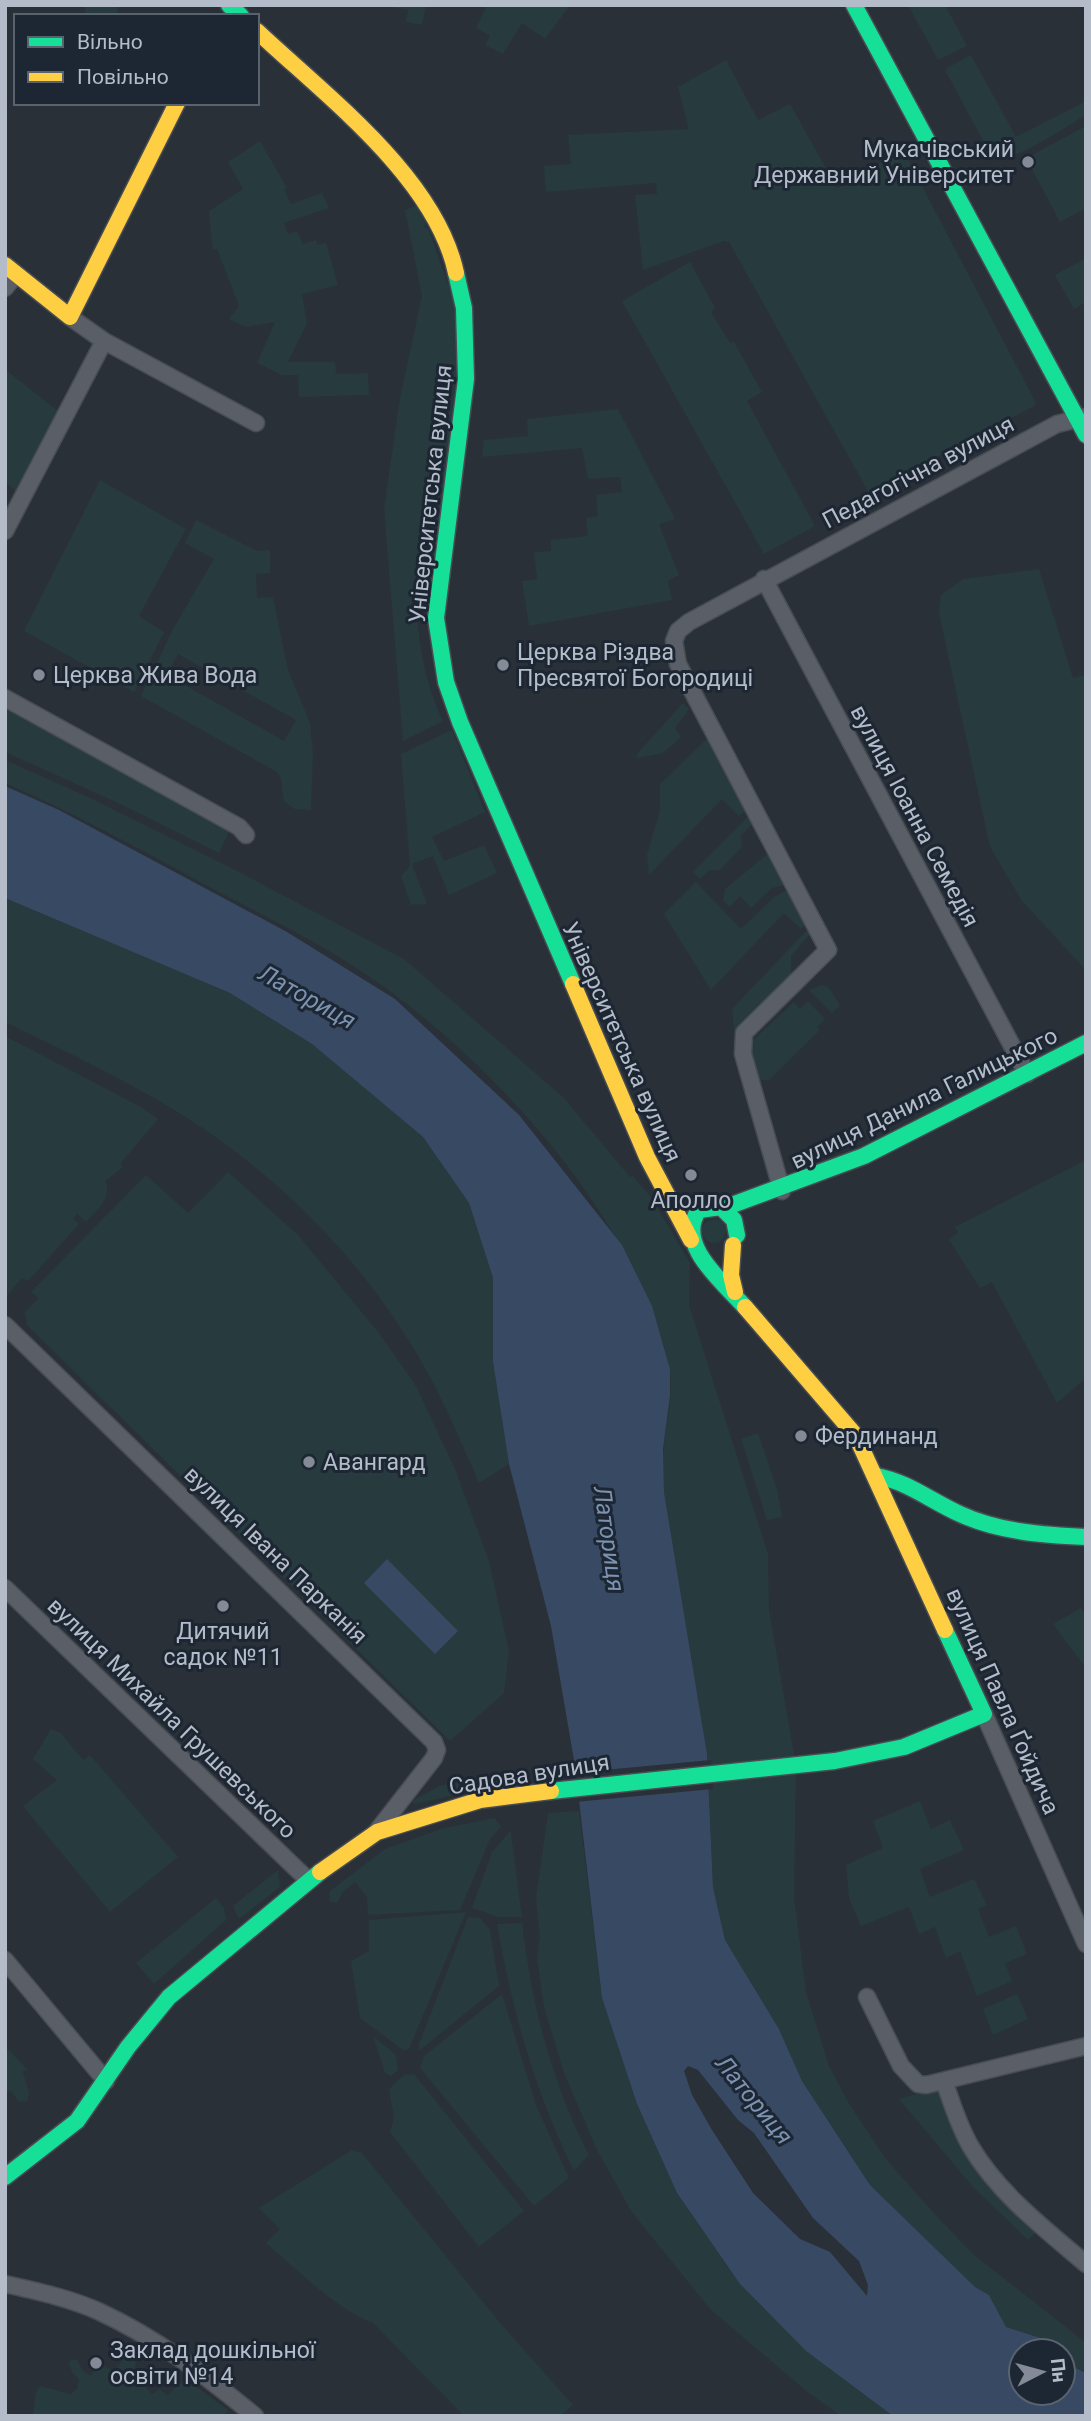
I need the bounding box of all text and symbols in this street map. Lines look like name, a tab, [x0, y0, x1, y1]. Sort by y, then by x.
legend	[14, 14, 259, 105]
text: Вільно	[77, 30, 143, 54]
text: Повільно	[77, 65, 169, 89]
place label: Мукачівський Державний Університет	[754, 136, 1014, 189]
marker: Мукачівський Державний Університет	[1020, 154, 1036, 170]
street label: Університетська вулиця	[403, 363, 457, 625]
street label: Педагогічна вулиця	[818, 410, 1019, 534]
place label: Церква Різдва Пресвятої Богородиці	[517, 639, 753, 692]
marker: Церква Різдва Пресвятої Богородиці	[495, 657, 511, 673]
place label: Церква Жива Вода	[53, 662, 257, 689]
marker: Церква Жива Вода	[31, 667, 47, 683]
street label: вулиця Іоанна Семедія	[845, 701, 985, 932]
street label: Університетська вулиця	[556, 918, 687, 1166]
water label: Латориця	[253, 959, 360, 1035]
street label: вулиця Данила Галицького	[786, 1022, 1062, 1175]
marker: Аполло	[683, 1167, 699, 1183]
place label: Аполло	[651, 1187, 731, 1214]
place label: Фердинанд	[815, 1423, 938, 1450]
marker: Фердинанд	[793, 1428, 809, 1444]
place label: Авангард	[323, 1449, 426, 1476]
marker: Авангард	[301, 1454, 317, 1470]
street label: вулиця Івана Парканія	[179, 1461, 373, 1650]
water label: Латориця	[588, 1483, 630, 1594]
street label: вулиця Павла Ґойдича	[940, 1584, 1065, 1819]
street label: вулиця Михайла Грушевського	[42, 1592, 301, 1844]
marker: Дитячий садок №11	[215, 1598, 231, 1614]
place label: Дитячий садок №11	[163, 1618, 283, 1671]
street label: Садова вулиця	[447, 1748, 611, 1801]
water label: Латориця	[709, 2049, 798, 2150]
place label: Заклад дошкільної освіти №14	[110, 2337, 317, 2390]
north arrow	[1007, 2337, 1077, 2407]
marker: Заклад дошкільної освіти №14	[88, 2355, 104, 2371]
text: Пн	[1046, 2357, 1071, 2384]

